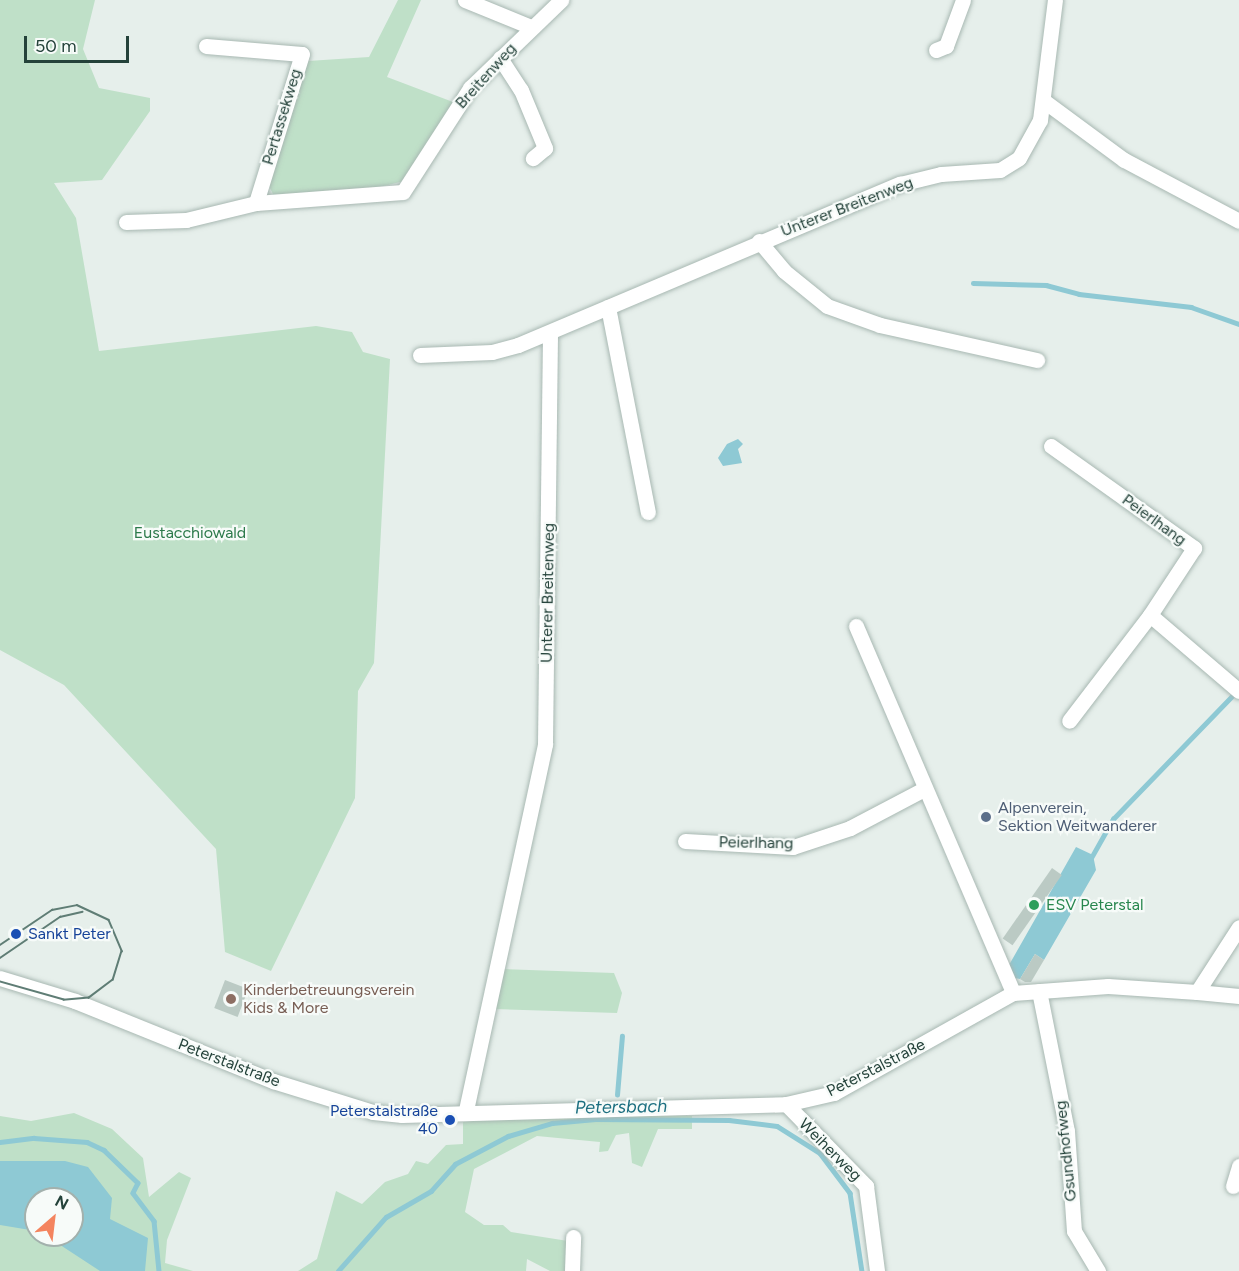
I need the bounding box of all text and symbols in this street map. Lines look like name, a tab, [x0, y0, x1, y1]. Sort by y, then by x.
scale bar	[27, 24, 132, 62]
text: 50 m	[35, 35, 77, 57]
street label: Breitenweg	[452, 39, 520, 113]
street label: Pertassekweg	[258, 67, 306, 167]
street label: Unterer Breitenweg	[778, 173, 916, 241]
street label: Peierlhang	[1118, 490, 1190, 550]
park label: Eustacchiowald	[134, 523, 246, 543]
street label: Unterer Breitenweg	[537, 523, 559, 663]
place label: Alpenverein, Sektion Weitwanderer	[998, 798, 1157, 836]
marker: Alpenverein, Sektion Weitwanderer	[979, 810, 993, 824]
street label: Peierlhang	[719, 833, 793, 853]
place label: ESV Peterstal	[1046, 895, 1143, 915]
marker: ESV Peterstal	[1027, 898, 1041, 912]
place label: Sankt Peter	[28, 924, 111, 944]
marker: Sankt Peter	[9, 927, 23, 941]
place label: Kinderbetreuungsverein Kids & More	[243, 980, 415, 1018]
marker: Kinderbetreuungsverein Kids & More	[224, 992, 238, 1006]
street label: Peterstalstraße	[175, 1035, 283, 1091]
street label: Peterstalstraße	[824, 1035, 928, 1101]
water label: Petersbach	[575, 1095, 667, 1119]
street label: Gsundhofweg	[1051, 1100, 1081, 1202]
place label: Peterstalstraße 40	[330, 1101, 438, 1139]
marker: Peterstalstraße 40	[443, 1113, 457, 1127]
street label: Weiherweg	[795, 1115, 865, 1185]
north arrow	[24, 1187, 84, 1247]
text: N	[52, 1191, 72, 1214]

